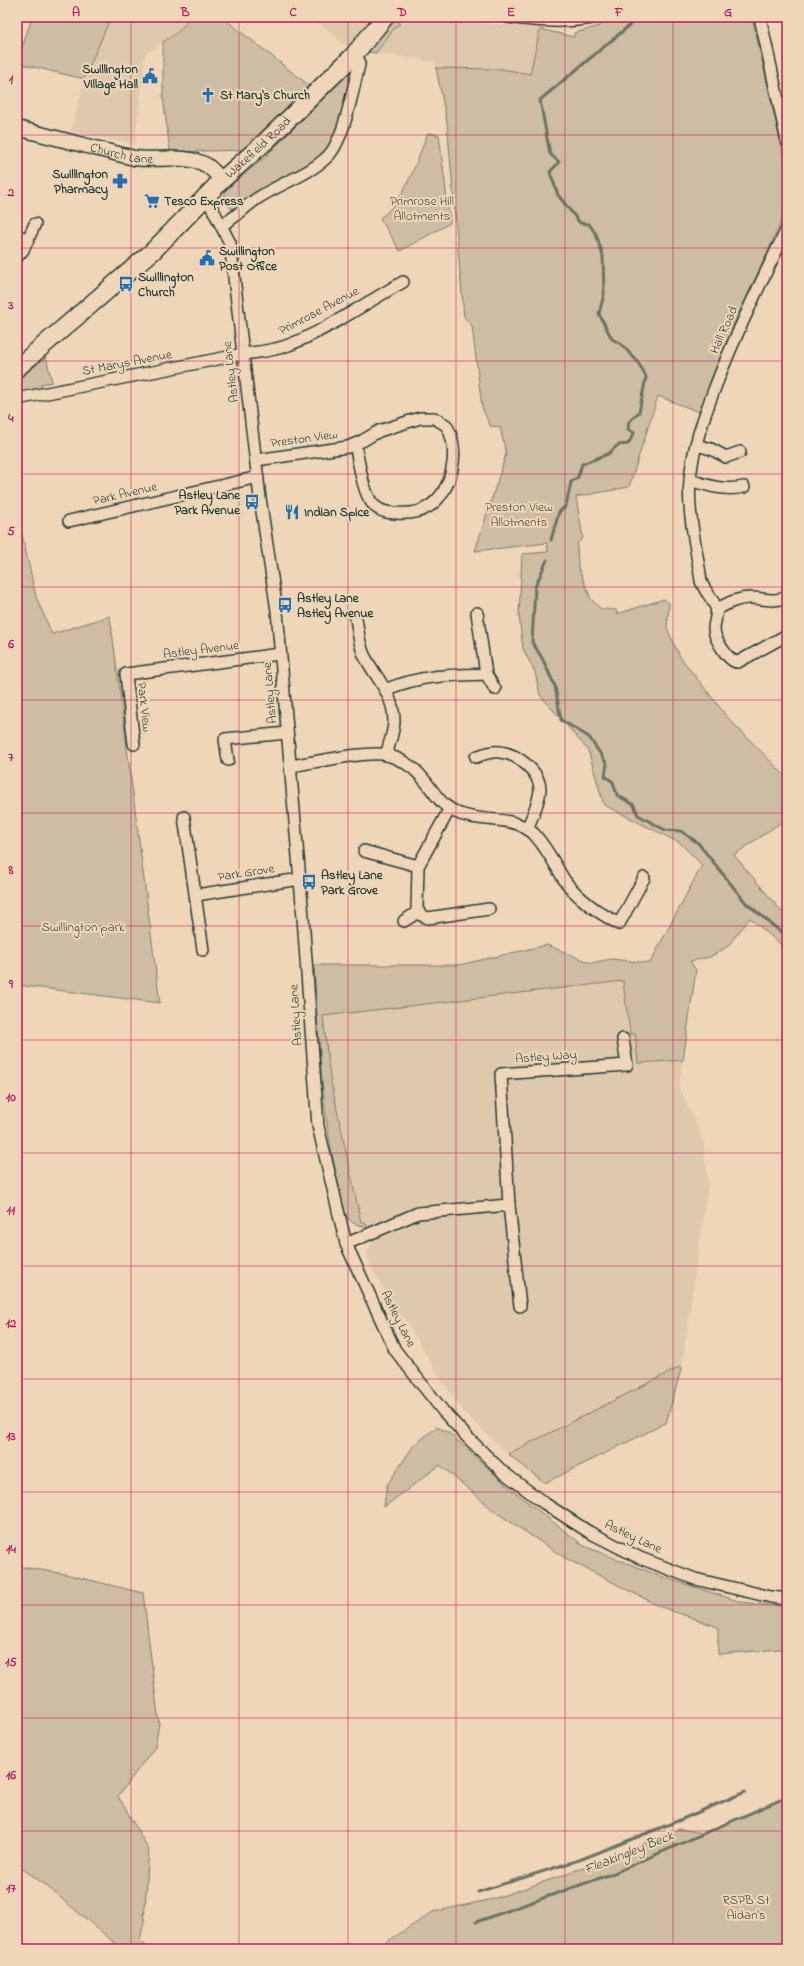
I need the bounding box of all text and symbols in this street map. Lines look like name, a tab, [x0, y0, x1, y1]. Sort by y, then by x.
text: A	[72, 3, 80, 22]
text: B	[180, 3, 190, 22]
text: C	[289, 3, 297, 22]
text: D	[396, 3, 407, 22]
text: E	[507, 3, 515, 22]
text: F	[614, 3, 624, 22]
text: G	[724, 3, 732, 22]
place label: Swillington Village Hall	[82, 60, 139, 96]
public building icon: Swillington Village Hall	[141, 67, 159, 85]
text: 1	[9, 70, 14, 89]
church icon: St Mary's Church	[199, 86, 217, 104]
place label: St Mary's Church	[220, 86, 310, 107]
street label: Wakefield Road	[221, 112, 296, 183]
street label: Church Lane	[88, 138, 153, 168]
place label: Swillington Pharmacy	[52, 165, 109, 201]
pharmacy icon: Swillington Pharmacy	[111, 172, 129, 190]
text: 2	[7, 183, 15, 202]
supermarket icon: Tesco Express	[143, 192, 161, 210]
place label: Tesco Express	[164, 192, 244, 211]
park label: Primrose Hill Allotments	[390, 192, 454, 226]
place label: Swillington Post Office	[219, 242, 278, 276]
public building icon: Swillington Post Office	[198, 249, 216, 267]
place label: Swillington Church	[138, 268, 194, 302]
bus stop icon: Swillington Church	[117, 275, 135, 293]
street label: Primrose Avenue	[275, 282, 363, 340]
text: 3	[7, 296, 14, 315]
street label: Hall Road	[705, 302, 743, 357]
street label: Astley Lane	[218, 340, 245, 404]
street label: St Marys Avenue	[81, 345, 174, 382]
text: 4	[7, 409, 14, 428]
street label: Preston View	[269, 425, 339, 453]
street label: Park Avenue	[91, 477, 159, 511]
place label: Astley Lane Park Avenue	[174, 486, 241, 520]
bus stop icon: Astley Lane Park Avenue	[243, 493, 261, 511]
park label: Preston View Allotments	[485, 498, 553, 532]
restaurant icon: Indian Spice	[283, 503, 301, 521]
place label: Indian Spice	[304, 503, 370, 522]
text: 5	[7, 522, 15, 541]
place label: Astley Lane Astley Avenue	[297, 589, 375, 625]
bus stop icon: Astley Lane Astley Avenue	[276, 596, 294, 614]
text: 6	[7, 635, 14, 654]
street label: Astley Avenue	[162, 636, 240, 665]
street label: Astley Lane	[258, 661, 283, 724]
street label: Park View	[132, 681, 157, 734]
text: 7	[8, 748, 14, 767]
street label: Park Grove	[216, 859, 276, 887]
text: 8	[8, 861, 14, 880]
place label: Astley Lane Park Grove	[321, 866, 384, 900]
bus stop icon: Astley Lane Park Grove	[300, 873, 318, 891]
park label: Swillington park	[42, 918, 125, 938]
text: 9	[8, 975, 14, 994]
street label: Astley Lane	[284, 983, 309, 1046]
street label: Astley Way	[515, 1045, 578, 1070]
text: 10	[6, 1088, 16, 1107]
text: 11	[7, 1201, 16, 1220]
street label: Astley Lane	[375, 1287, 421, 1351]
text: 12	[6, 1314, 17, 1333]
text: 13	[6, 1427, 16, 1446]
street label: Astley Lane	[601, 1515, 665, 1560]
text: 14	[6, 1540, 16, 1559]
text: 15	[5, 1653, 17, 1672]
text: 16	[6, 1766, 16, 1785]
water label: Fleakingley Beck	[581, 1825, 678, 1880]
text: 17	[6, 1879, 16, 1898]
park label: RSPB St Aidan's	[723, 1891, 770, 1925]

